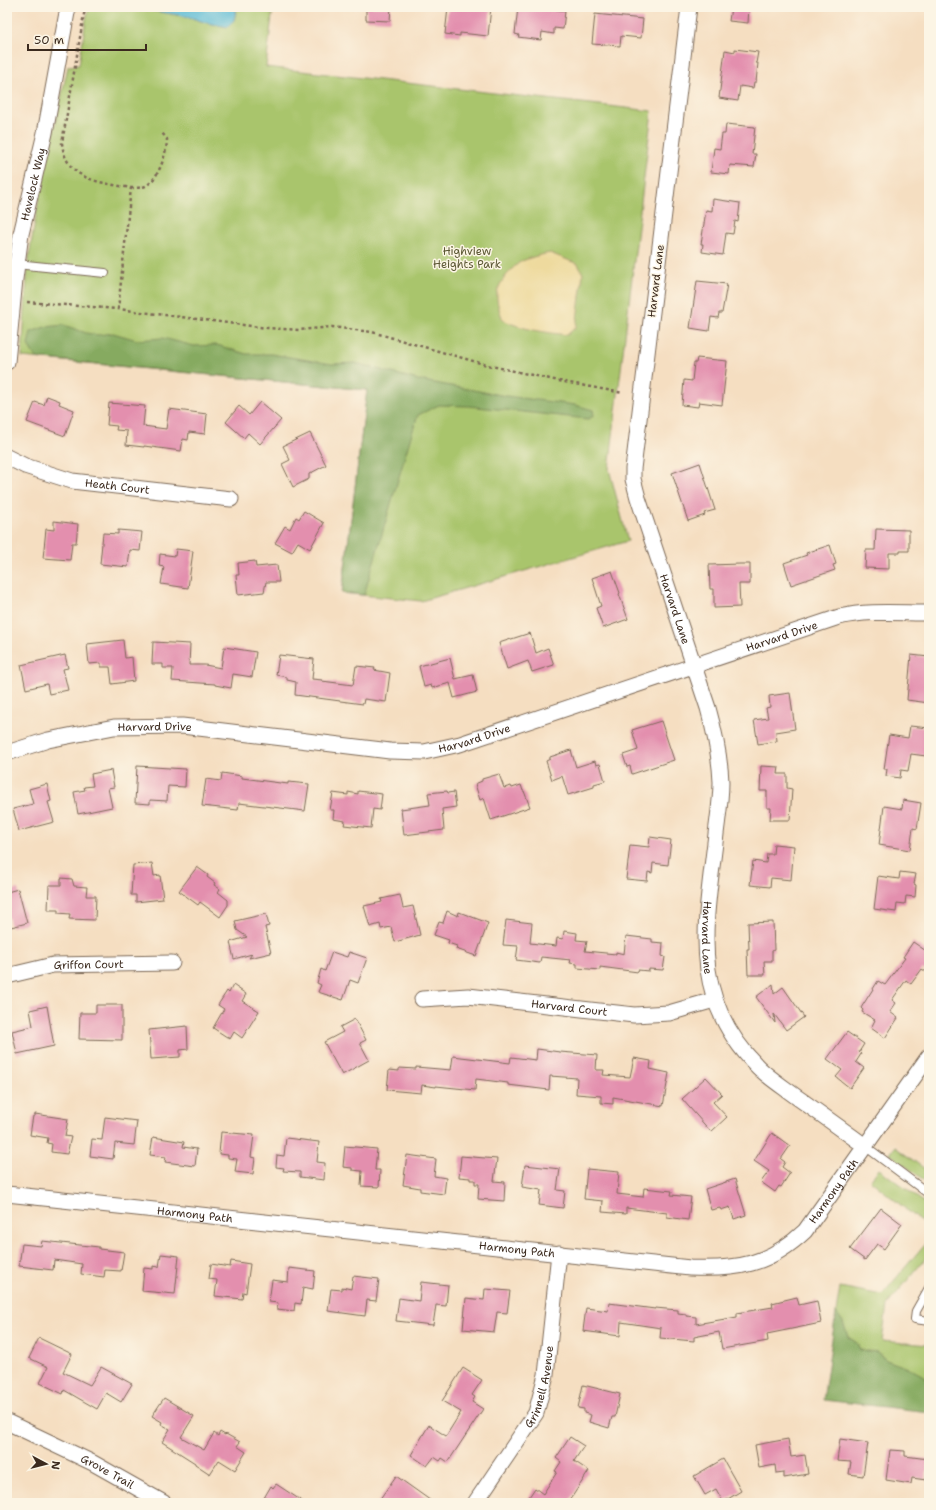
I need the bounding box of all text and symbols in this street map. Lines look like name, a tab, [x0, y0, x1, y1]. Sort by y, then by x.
scale bar	[28, 26, 146, 52]
text: 50 m	[34, 32, 64, 48]
street label: Havelock Way	[17, 146, 49, 222]
park label: Highview Heights Park	[433, 244, 501, 272]
street label: Harvard Lane	[644, 244, 668, 318]
street label: Heath Court	[84, 475, 151, 497]
street label: Harvard Lane	[656, 572, 694, 646]
street label: Harvard Drive	[744, 617, 820, 655]
street label: Harvard Drive	[117, 718, 193, 735]
street label: Harvard Drive	[437, 720, 512, 756]
street label: Harvard Lane	[698, 900, 716, 975]
street label: Griffon Court	[53, 956, 124, 972]
street label: Harvard Court	[530, 996, 608, 1019]
street label: Harmony Path	[805, 1155, 862, 1226]
street label: Harmony Path	[156, 1203, 234, 1226]
street label: Harmony Path	[478, 1238, 556, 1261]
street label: Grinnell Avenue	[521, 1345, 557, 1431]
north arrow	[26, 1444, 66, 1484]
street label: Grove Trail	[78, 1451, 137, 1492]
text: N	[47, 1460, 63, 1471]

